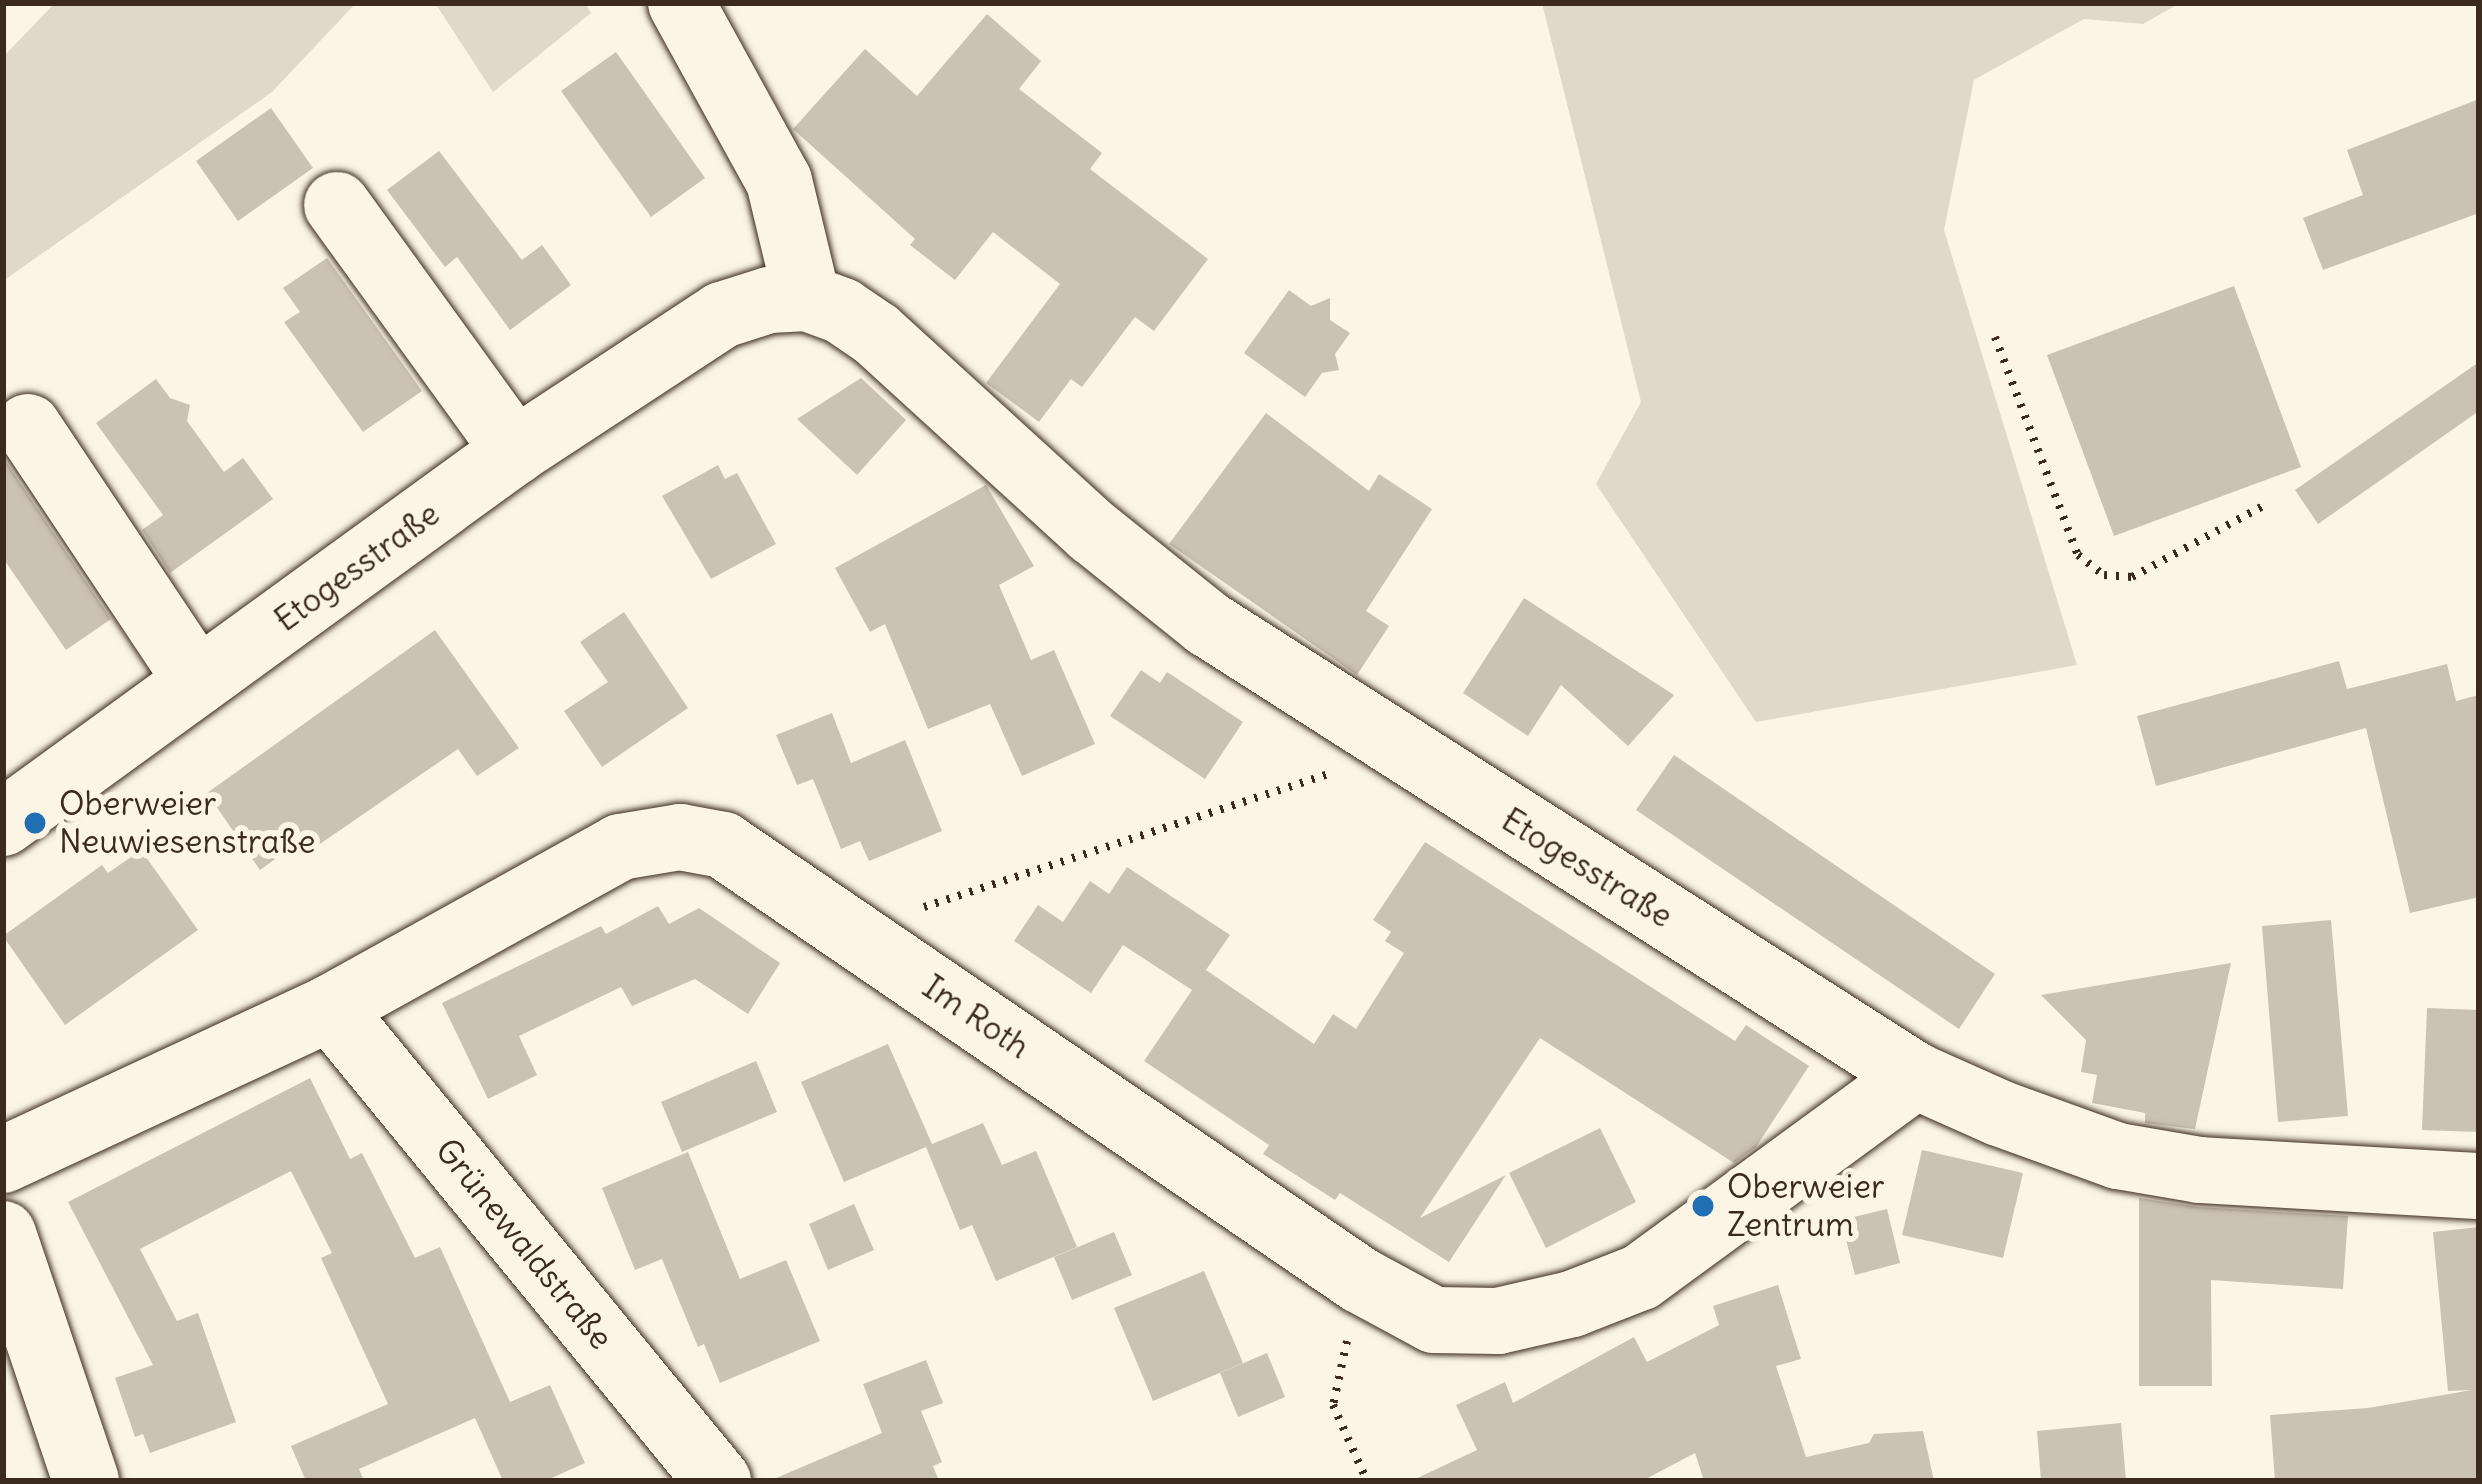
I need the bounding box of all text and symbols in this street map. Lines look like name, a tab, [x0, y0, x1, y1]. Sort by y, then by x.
street label: Etogesstraße	[267, 494, 447, 640]
place label: Oberweier Neuwiesenstraße	[59, 784, 315, 862]
street label: Etogesstraße	[1494, 800, 1680, 936]
marker: Oberweier Neuwiesenstraße	[22, 810, 48, 836]
street label: Im Roth	[915, 967, 1037, 1067]
street label: Grünewaldstraße	[427, 1131, 621, 1357]
place label: Oberweier Zentrum	[1727, 1167, 1884, 1245]
marker: Oberweier Zentrum	[1690, 1193, 1716, 1219]

